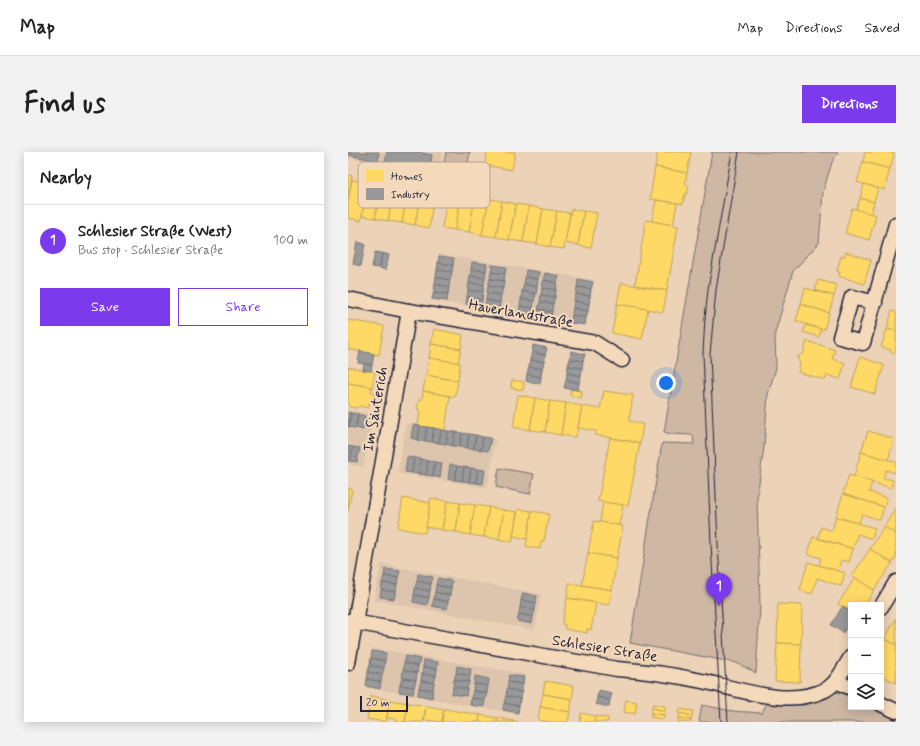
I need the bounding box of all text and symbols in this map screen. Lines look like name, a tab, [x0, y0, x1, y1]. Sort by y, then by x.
text: Map	[20, 15, 55, 40]
text: Map	[737, 19, 763, 37]
text: Directions	[785, 19, 843, 37]
text: Saved	[865, 19, 900, 37]
button: Directions	[802, 85, 896, 123]
text: Find us	[24, 86, 105, 123]
legend	[358, 162, 490, 208]
text: Nearby	[40, 167, 92, 189]
text: Homes	[391, 170, 423, 184]
text: Industry	[391, 188, 430, 202]
text: Schlesier Straße (West)	[78, 222, 231, 242]
text: 1	[50, 232, 56, 249]
text: 100 m	[273, 232, 308, 249]
text: Bus stop · Schlesier Straße	[78, 242, 223, 259]
button: Save	[40, 288, 170, 326]
button: Share	[178, 288, 308, 326]
street label: Hauerlandstraße	[467, 295, 575, 333]
street label: Im Säuterich	[359, 365, 393, 453]
your location	[656, 373, 676, 393]
pin: 1	[706, 573, 732, 606]
map controls	[848, 602, 884, 710]
button: +	[848, 602, 884, 638]
street label: Schlesier Straße	[551, 631, 659, 667]
button: −	[848, 638, 884, 674]
button: layers	[848, 674, 884, 710]
scale bar	[360, 694, 408, 713]
text: 20 m	[366, 696, 389, 710]

